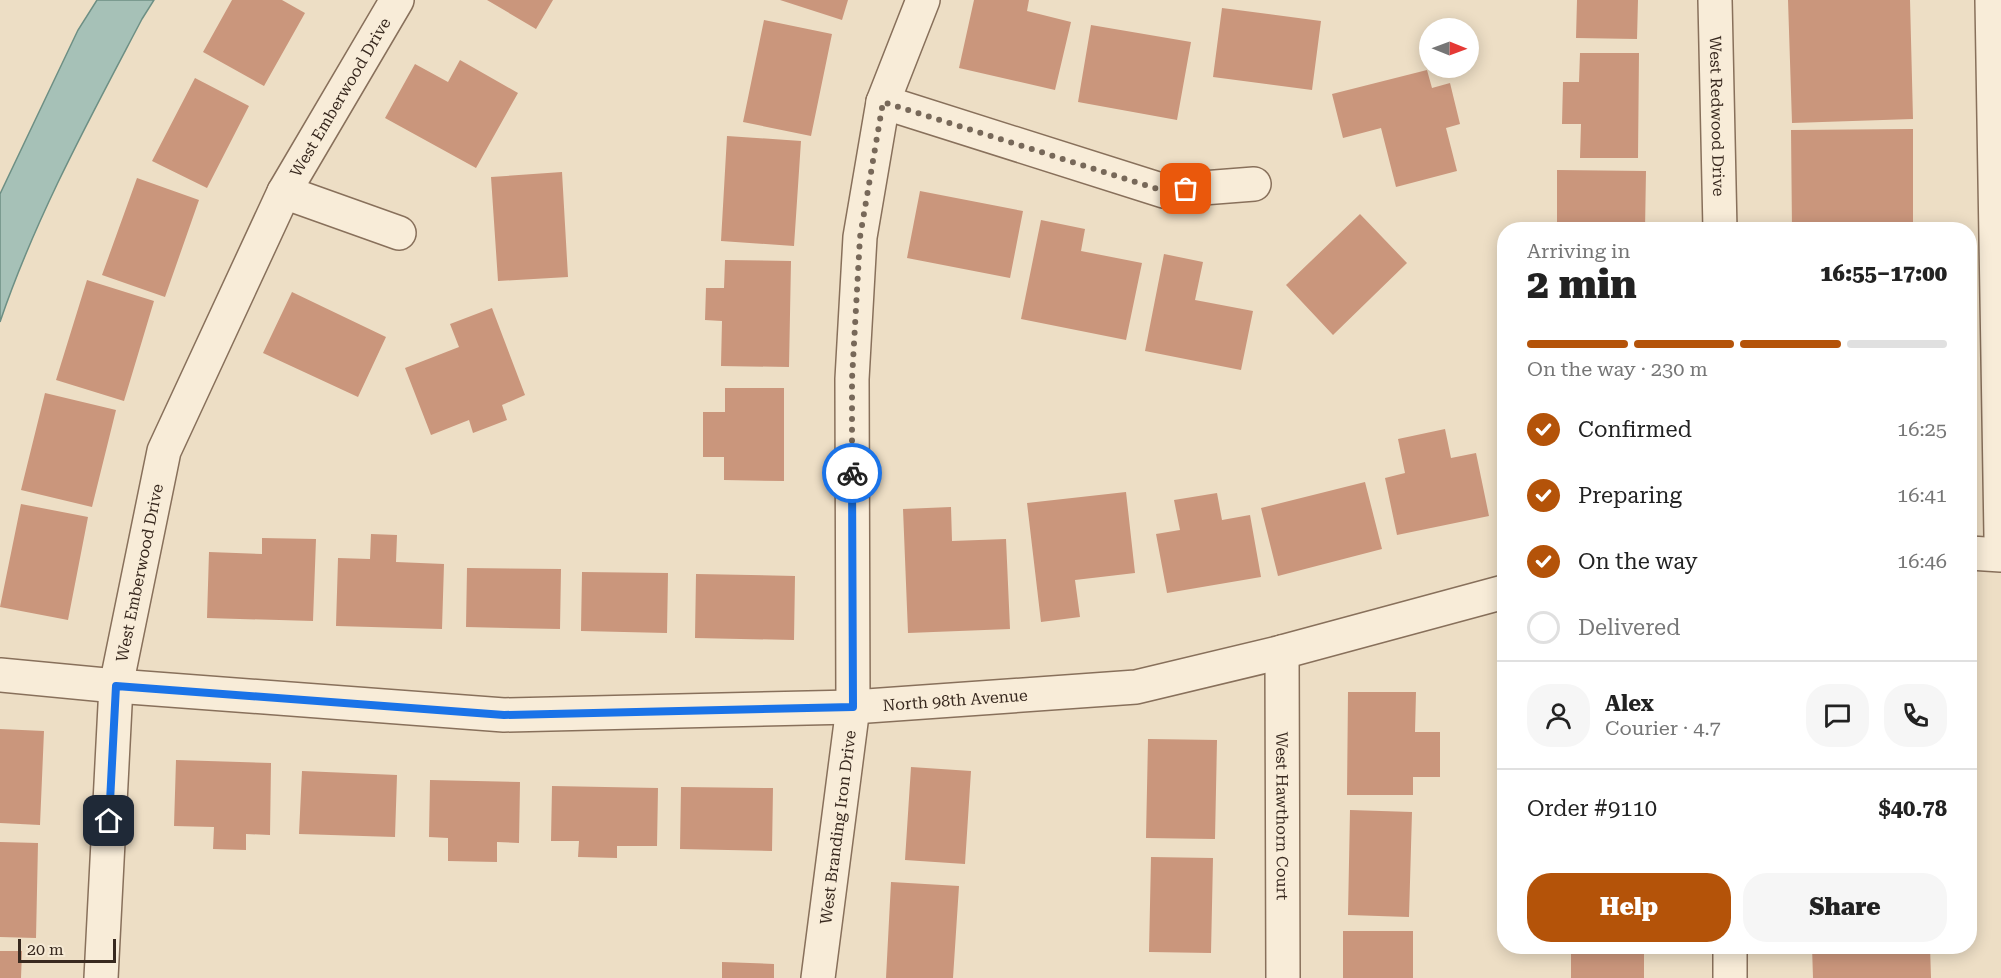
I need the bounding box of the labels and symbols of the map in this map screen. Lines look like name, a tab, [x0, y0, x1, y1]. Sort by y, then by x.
street label: West Emberwood Drive	[286, 14, 395, 180]
north arrow	[1419, 18, 1479, 78]
street label: West Redwood Drive	[1706, 35, 1728, 197]
pin	[1160, 163, 1211, 214]
courier	[822, 443, 882, 503]
street label: West Emberwood Drive	[112, 482, 167, 664]
street label: North 98th Avenue	[882, 686, 1028, 715]
street label: West Branding Iron Drive	[816, 729, 860, 925]
street label: West Hawthorn Court	[1272, 732, 1292, 900]
pin	[83, 795, 134, 846]
scale bar	[18, 936, 116, 964]

